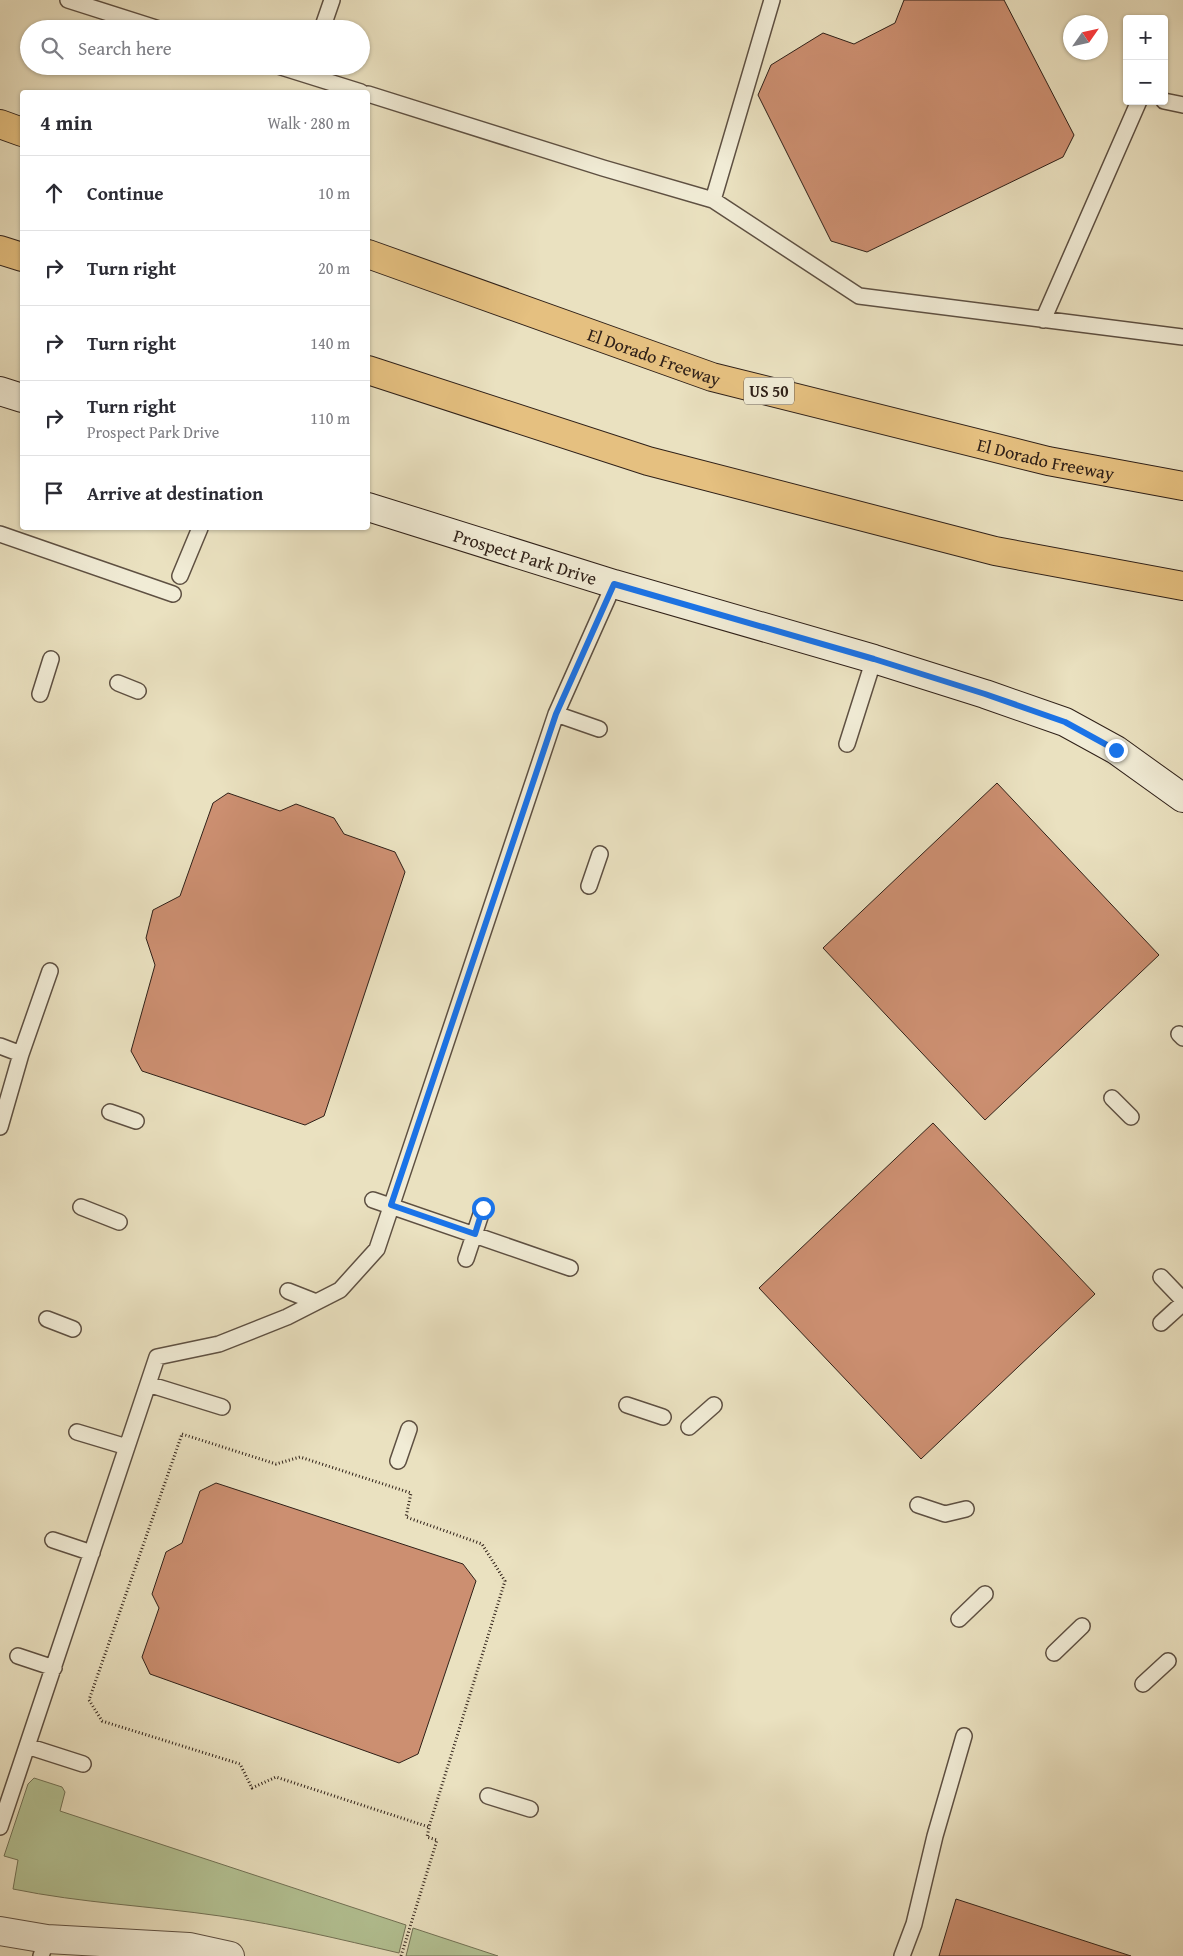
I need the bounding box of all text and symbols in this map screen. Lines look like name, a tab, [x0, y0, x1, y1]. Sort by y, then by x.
north arrow	[1063, 15, 1108, 60]
map controls	[1123, 15, 1168, 105]
button: +	[1123, 15, 1168, 60]
search box	[20, 20, 370, 75]
icon: search	[38, 34, 66, 62]
text: Search here	[78, 34, 172, 62]
button: −	[1123, 60, 1168, 105]
text: 4 min	[40, 107, 92, 138]
text: Walk · 280 m	[267, 111, 350, 135]
icon: ahead	[40, 179, 68, 207]
text: Continue	[87, 179, 164, 207]
text: 10 m	[318, 181, 350, 205]
icon: right	[40, 254, 68, 282]
text: Turn right	[87, 254, 176, 282]
text: 20 m	[318, 256, 350, 280]
street label: El Dorado Freeway	[584, 320, 724, 392]
icon: right	[40, 329, 68, 357]
text: Turn right	[87, 329, 176, 357]
text: 140 m	[310, 331, 350, 355]
road number: US 50	[744, 378, 794, 404]
text: Turn right	[87, 392, 176, 420]
icon: right	[40, 404, 68, 432]
text: 110 m	[310, 406, 350, 430]
text: Prospect Park Drive	[87, 420, 219, 444]
street label: El Dorado Freeway	[974, 430, 1117, 487]
icon: arrive	[40, 479, 68, 507]
text: Arrive at destination	[87, 479, 263, 507]
street label: Prospect Park Drive	[450, 521, 601, 591]
route end	[1105, 739, 1128, 762]
route start	[472, 1197, 495, 1220]

